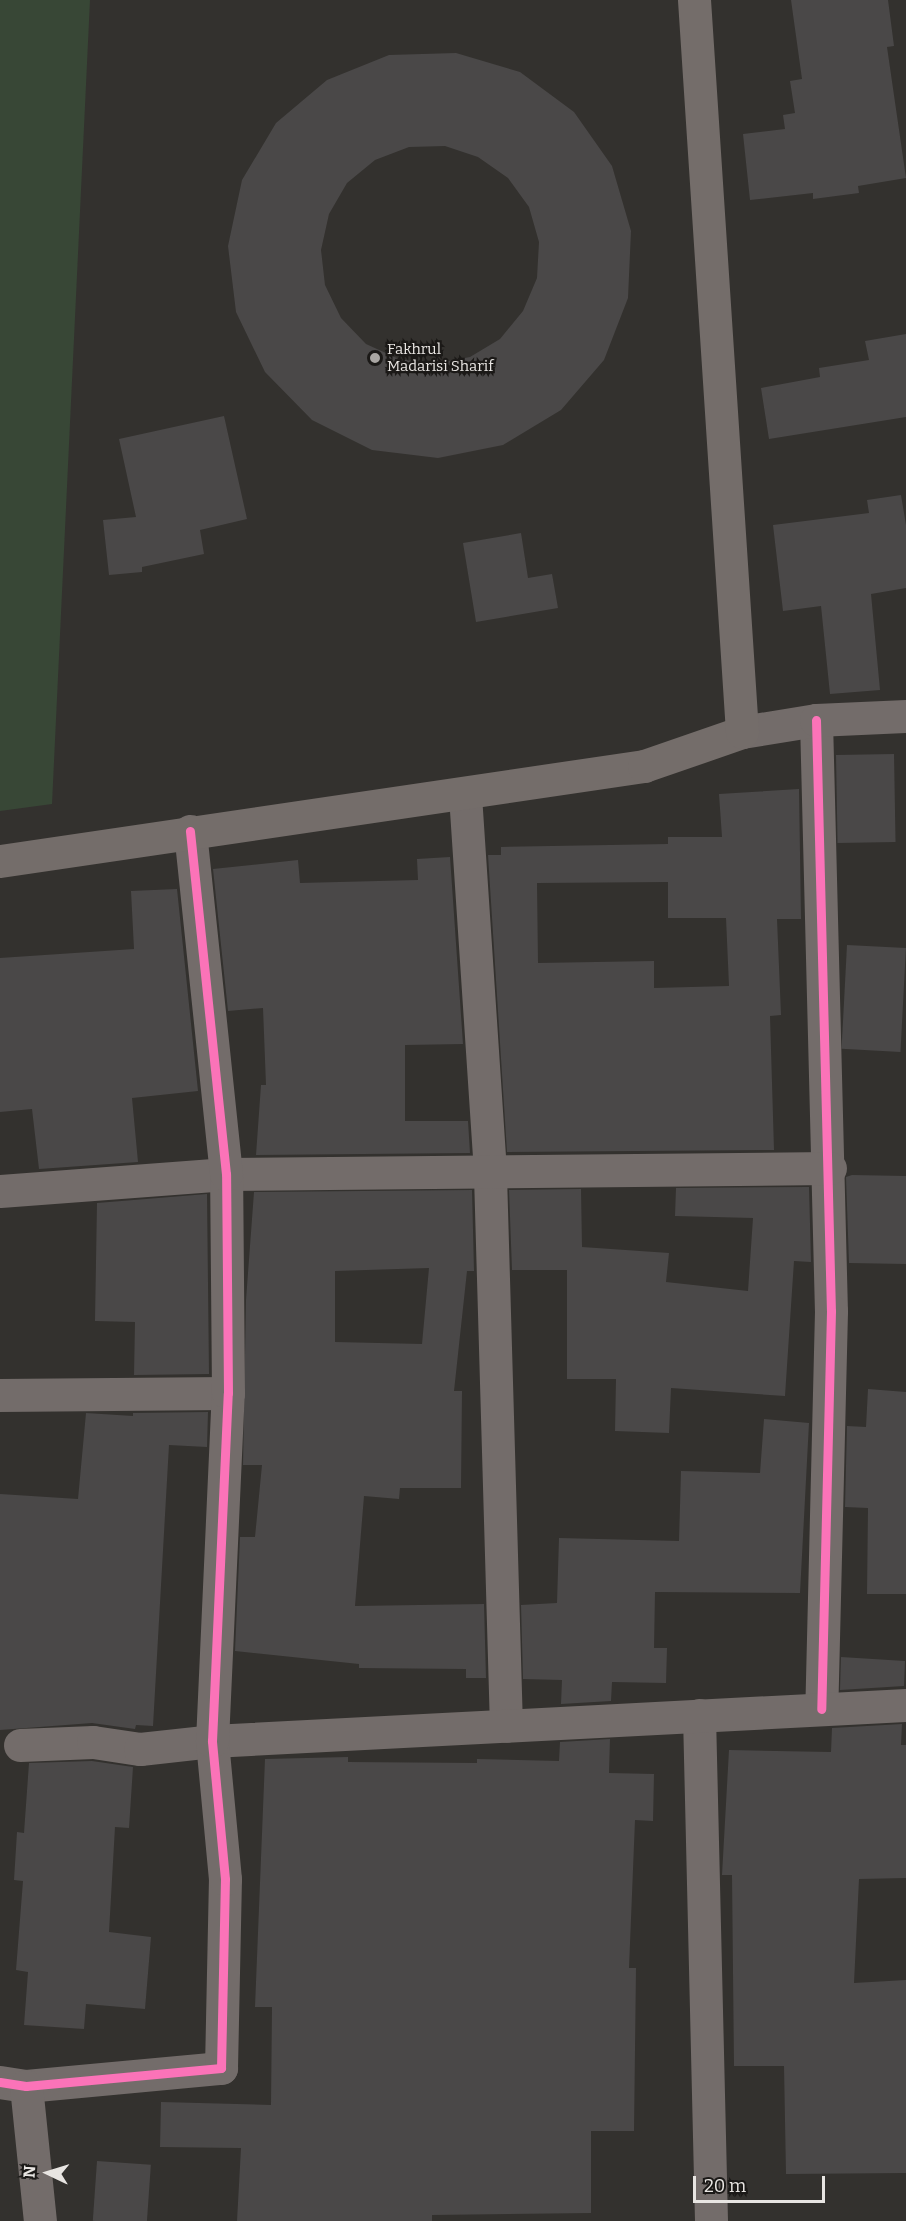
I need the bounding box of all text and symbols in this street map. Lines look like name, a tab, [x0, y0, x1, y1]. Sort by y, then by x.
place label: Fakhrul Madarisi Sharif	[387, 340, 493, 375]
marker: Fakhrul Madarisi Sharif	[368, 351, 382, 365]
north arrow	[18, 2143, 78, 2203]
scale bar	[696, 2164, 828, 2202]
text: N	[20, 2165, 39, 2179]
text: 20 m	[704, 2175, 746, 2197]

